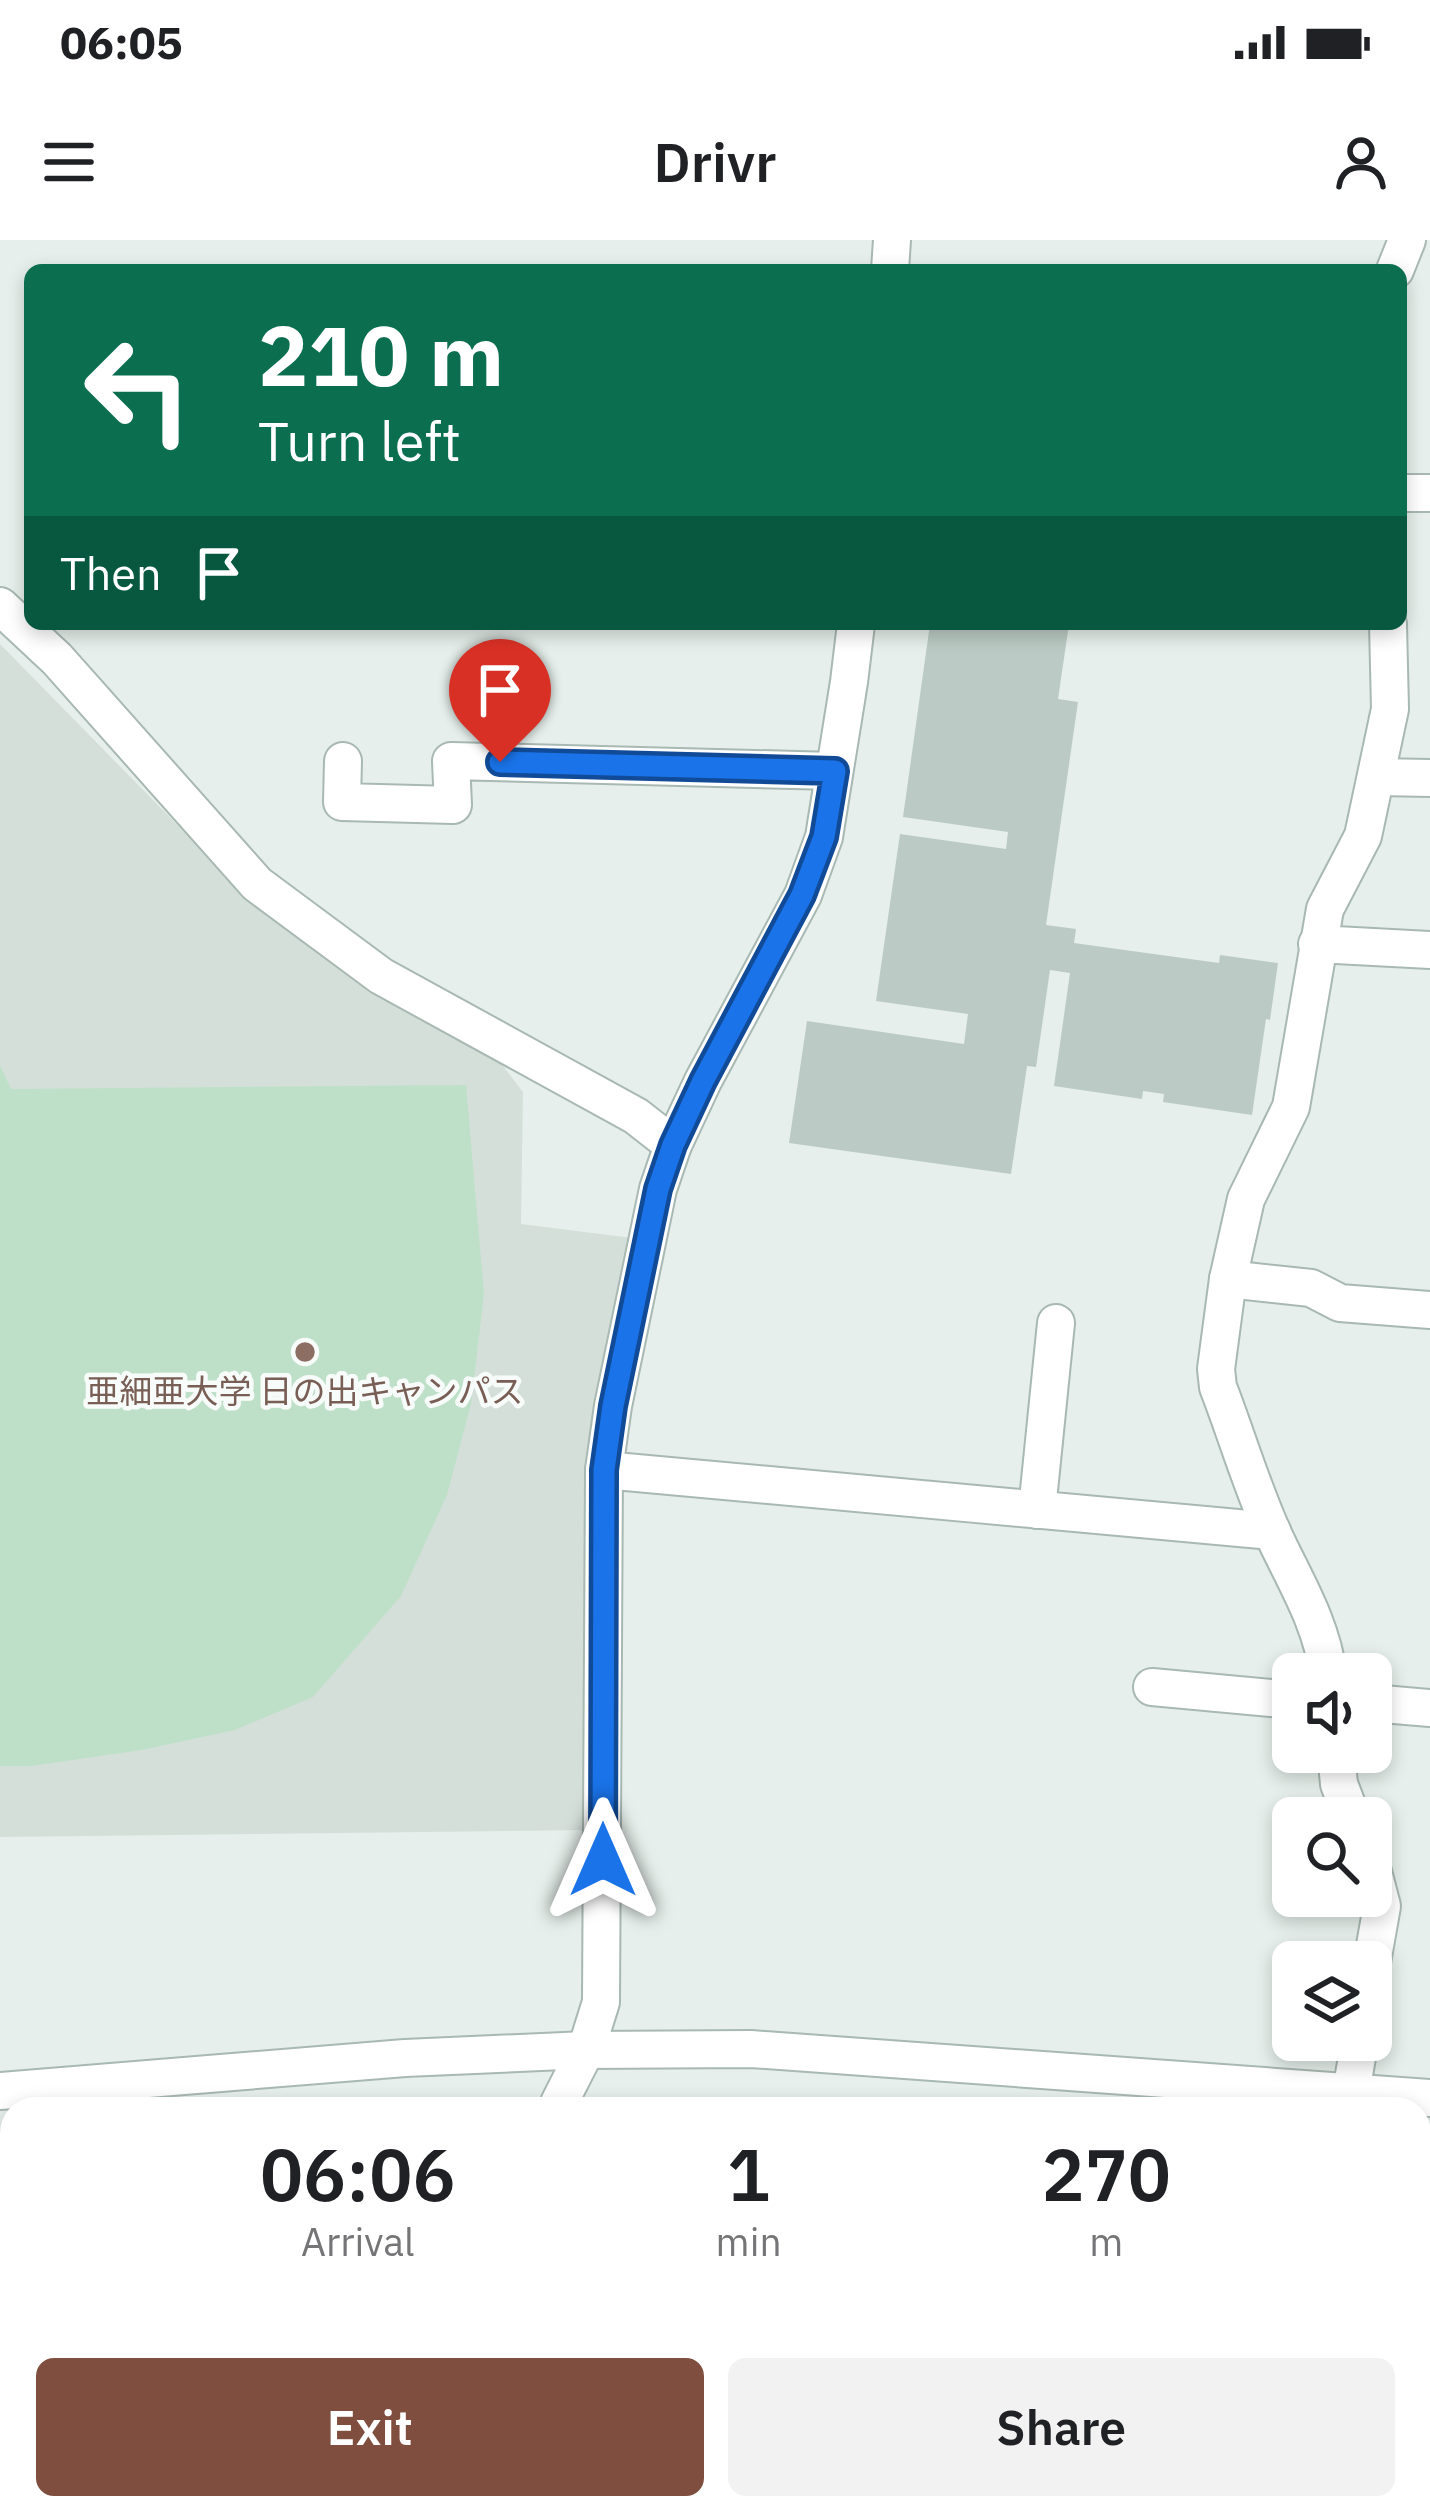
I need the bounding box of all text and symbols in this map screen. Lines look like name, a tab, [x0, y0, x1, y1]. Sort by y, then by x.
text: 06:05	[60, 13, 183, 71]
text: Drivr	[654, 127, 776, 197]
icon: menu	[36, 129, 102, 195]
icon: person	[1328, 129, 1394, 195]
text: 210 m	[258, 300, 504, 409]
icon: left	[60, 312, 216, 468]
text: Turn left	[258, 406, 461, 476]
icon: arrive	[186, 540, 252, 606]
text: Then	[60, 544, 162, 602]
pin	[449, 639, 551, 762]
icon: arrive	[467, 657, 533, 723]
marker: 亜細亜大学 日の出キャンパス	[292, 1339, 318, 1365]
place label: 亜細亜大学 日の出キャンパス	[87, 1369, 523, 1412]
map controls	[1272, 1653, 1392, 2061]
button: sound	[1272, 1653, 1392, 1773]
position arrow	[540, 1797, 666, 1923]
button: search	[1272, 1797, 1392, 1917]
button: layers	[1272, 1941, 1392, 2061]
text: 06:06	[260, 2127, 456, 2221]
text: 1	[727, 2127, 770, 2221]
text: 270	[1041, 2127, 1171, 2221]
text: Arrival	[301, 2216, 415, 2267]
text: min	[716, 2216, 782, 2267]
text: m	[1089, 2216, 1123, 2267]
button: Exit	[36, 2358, 704, 2496]
button: Share	[728, 2358, 1395, 2496]

